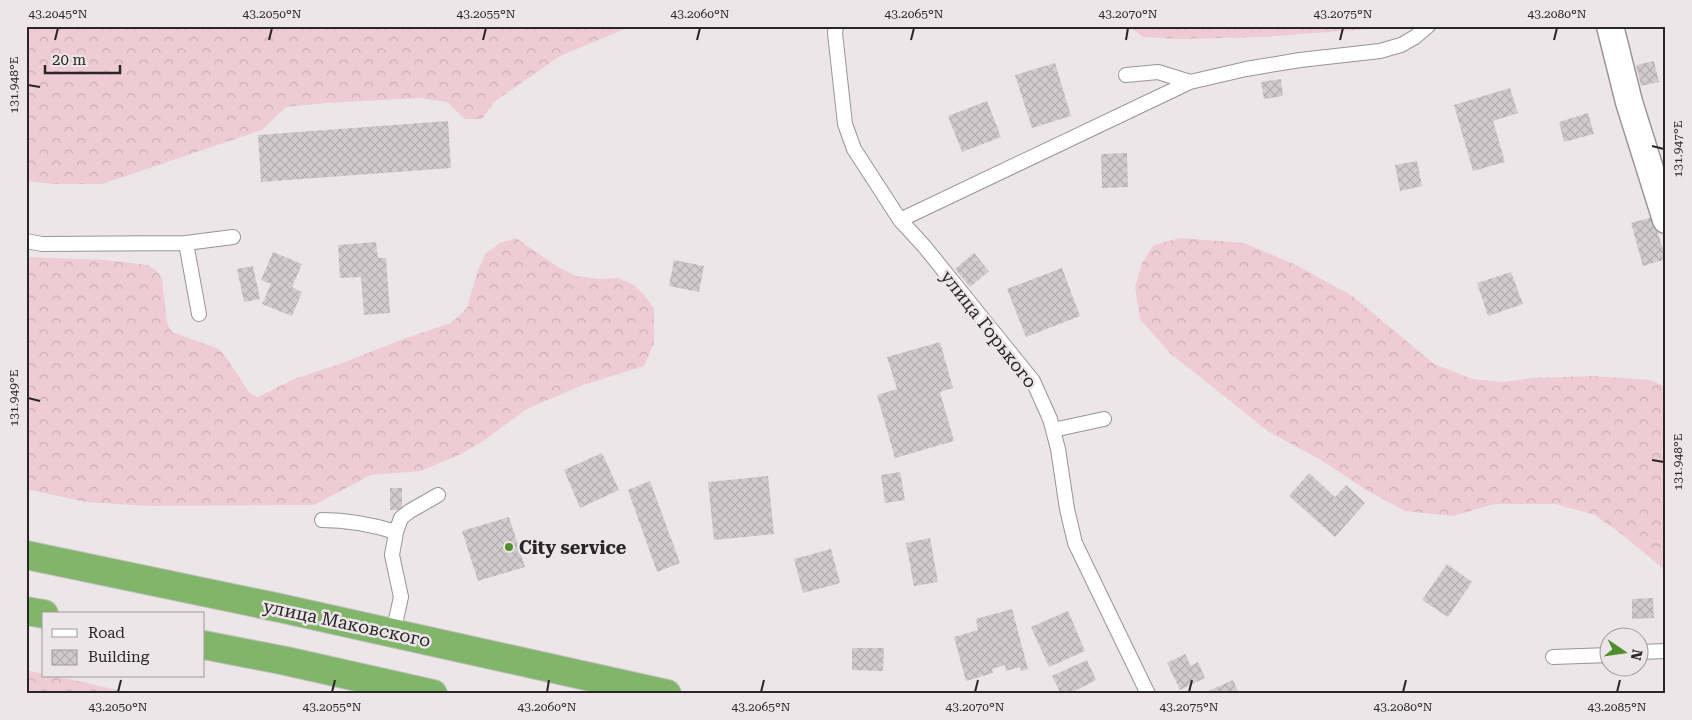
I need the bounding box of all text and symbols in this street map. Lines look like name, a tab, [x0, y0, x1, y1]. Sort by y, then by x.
text: 43.2045°N	[29, 7, 88, 21]
text: 43.2050°N	[243, 7, 302, 21]
text: 43.2055°N	[457, 7, 516, 21]
text: 43.2060°N	[671, 7, 730, 21]
text: 43.2065°N	[885, 7, 944, 21]
text: 43.2070°N	[1099, 7, 1158, 21]
text: 43.2075°N	[1314, 7, 1373, 21]
text: 43.2080°N	[1528, 7, 1587, 21]
scale bar	[45, 42, 120, 74]
text: 20 m	[52, 51, 87, 69]
text: 131.948°E	[7, 57, 21, 113]
text: 131.947°E	[1671, 121, 1685, 177]
street label: улица Горького	[937, 266, 1041, 392]
text: 131.949°E	[7, 370, 21, 426]
text: 131.948°E	[1671, 434, 1685, 490]
place label: City service	[519, 537, 627, 558]
marker: City service	[503, 541, 515, 553]
street label: улица Маковского	[261, 595, 433, 651]
legend	[42, 612, 205, 678]
text: Road	[88, 624, 125, 642]
north arrow	[1600, 628, 1650, 678]
text: Building	[88, 648, 150, 666]
text: N	[1628, 648, 1646, 662]
text: 43.2050°N	[89, 700, 148, 714]
text: 43.2055°N	[303, 700, 362, 714]
text: 43.2060°N	[518, 700, 577, 714]
text: 43.2065°N	[732, 700, 791, 714]
text: 43.2070°N	[946, 700, 1005, 714]
text: 43.2075°N	[1160, 700, 1219, 714]
text: 43.2080°N	[1374, 700, 1433, 714]
text: 43.2085°N	[1588, 700, 1647, 714]

